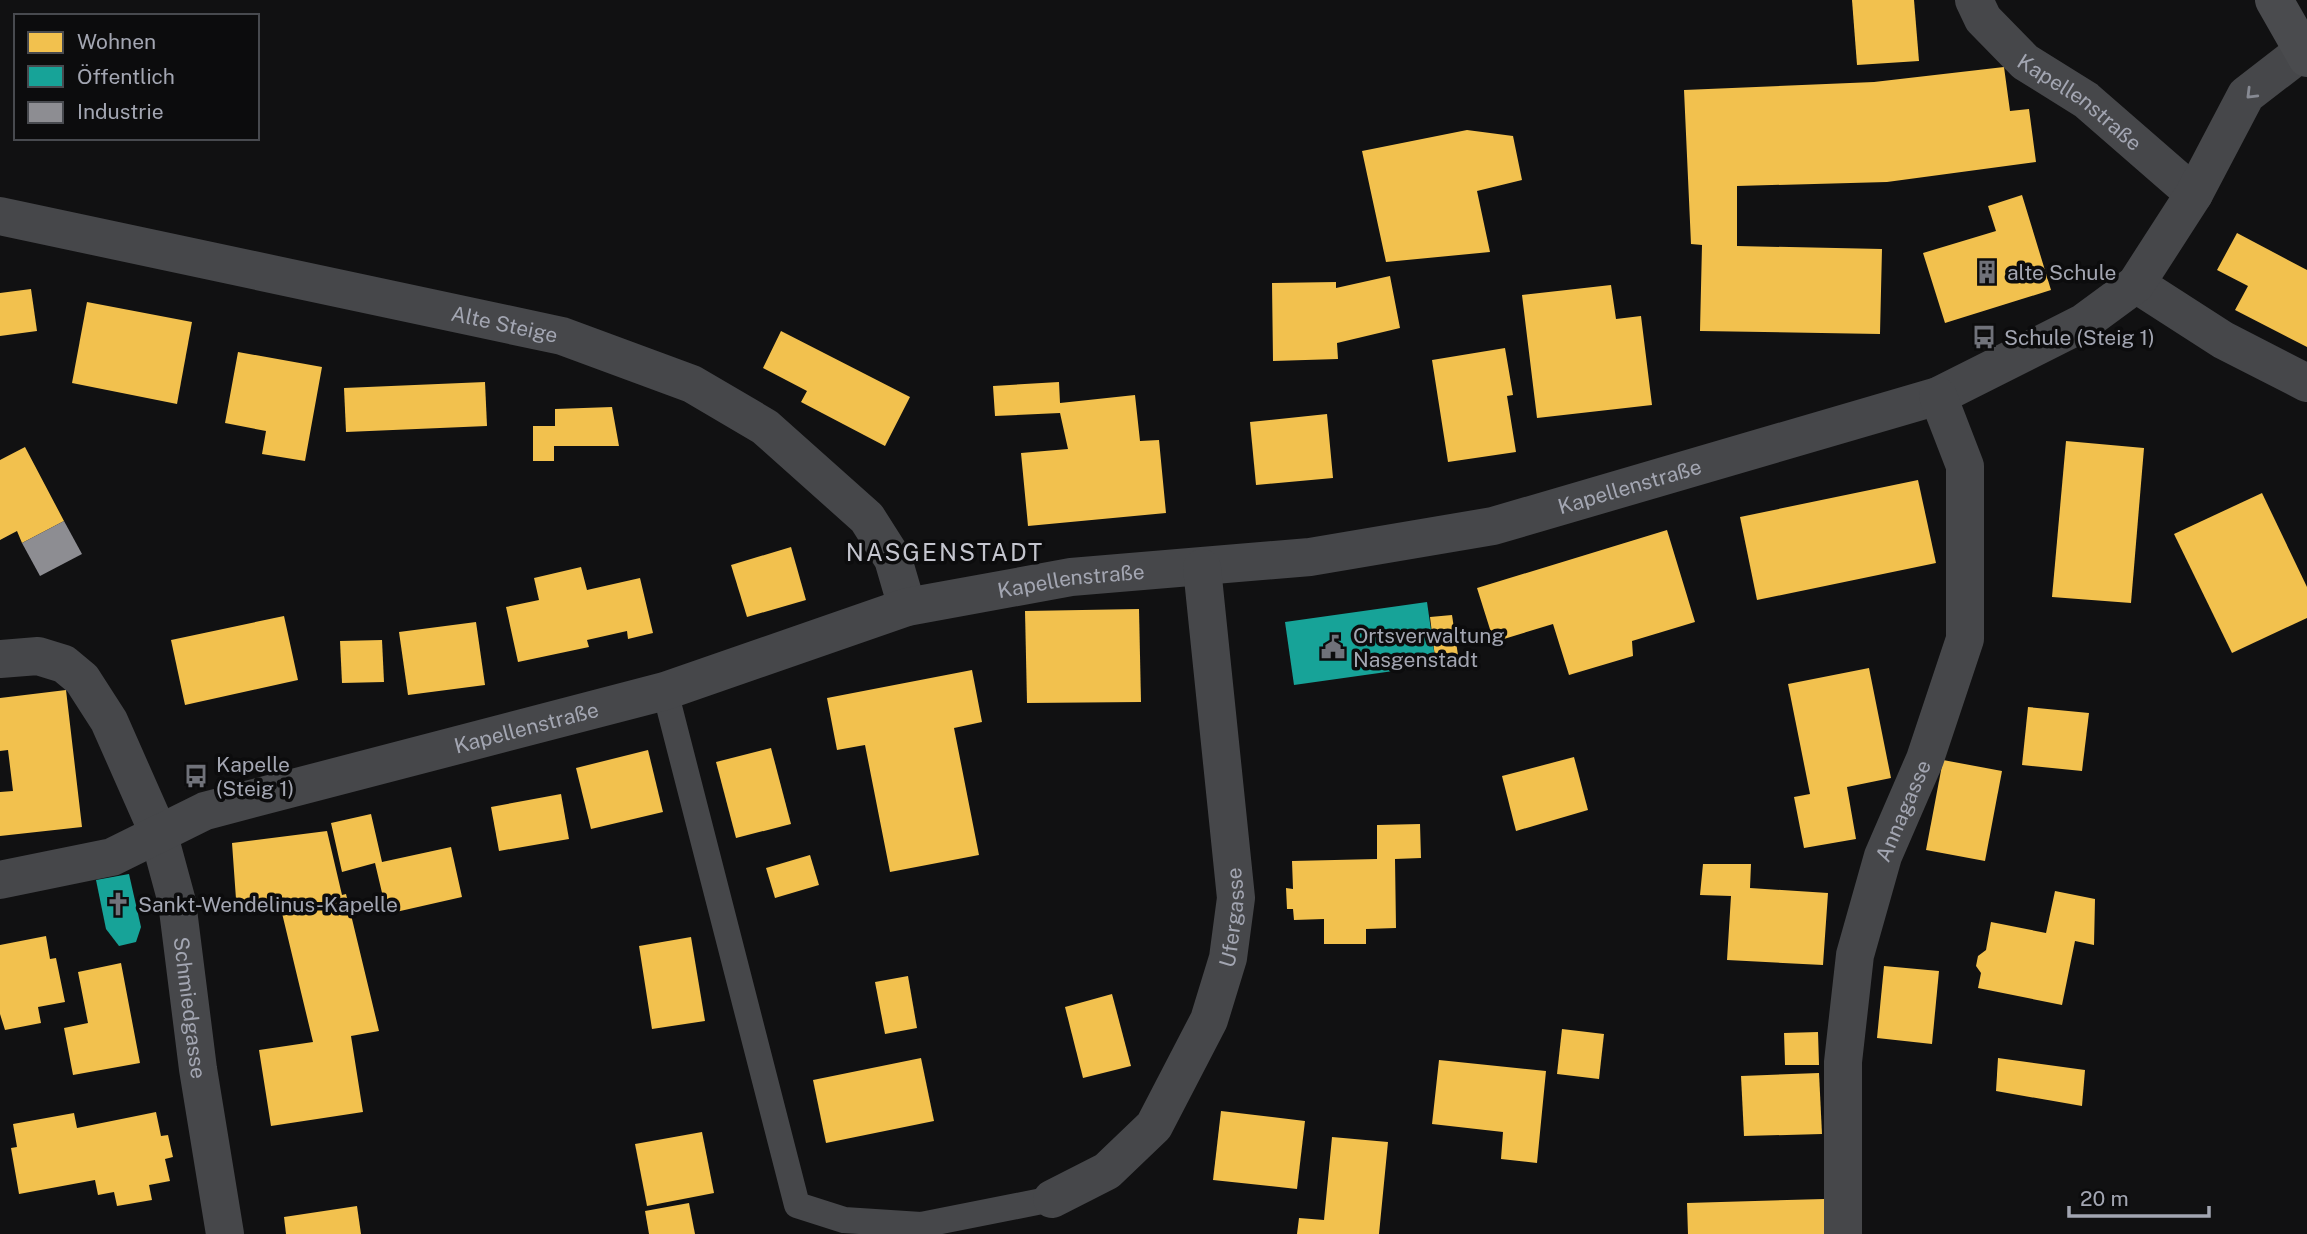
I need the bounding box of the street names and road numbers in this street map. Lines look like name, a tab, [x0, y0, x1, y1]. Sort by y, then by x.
street label: Kapellenstraße	[2013, 48, 2147, 156]
street label: Alte Steige	[449, 300, 560, 347]
street label: Kapellenstraße	[1555, 453, 1704, 519]
street label: Kapellenstraße	[995, 558, 1146, 603]
street label: Kapellenstraße	[451, 696, 601, 758]
street label: Annagasse	[1870, 756, 1936, 865]
street label: Ufergasse	[1213, 866, 1249, 970]
street label: Schmiedgasse	[169, 935, 212, 1080]

